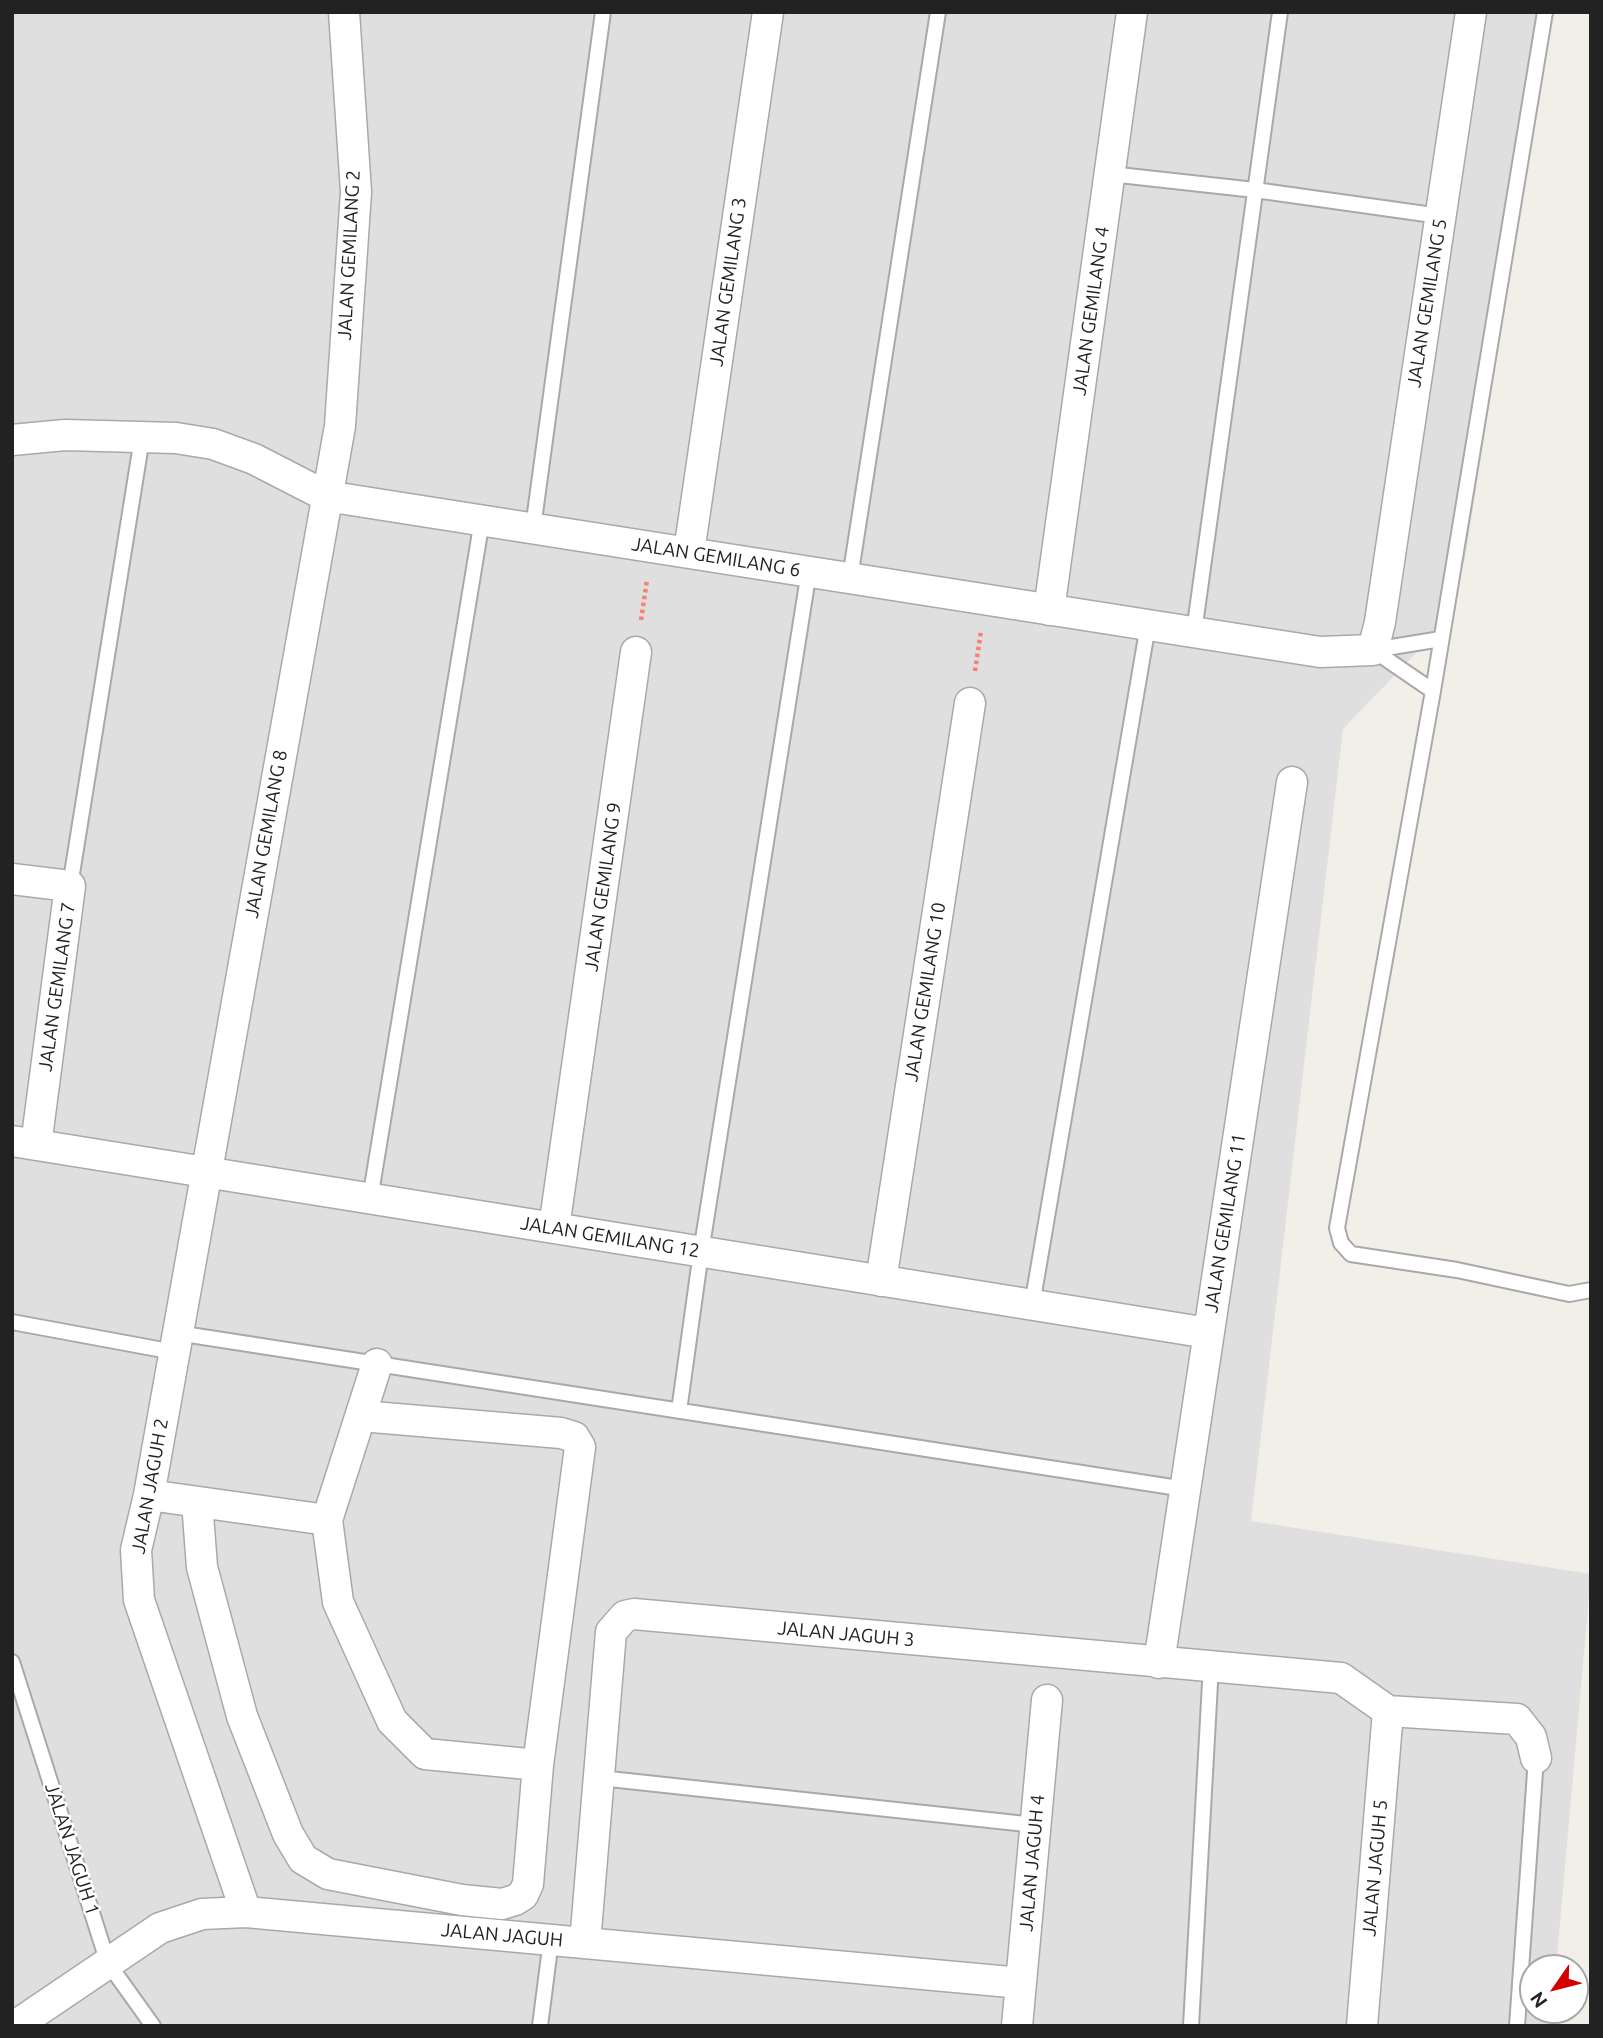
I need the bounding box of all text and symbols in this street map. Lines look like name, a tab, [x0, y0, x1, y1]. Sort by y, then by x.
street label: JALAN GEMILANG 2	[333, 169, 365, 341]
street label: JALAN GEMILANG 3	[705, 196, 751, 368]
street label: JALAN GEMILANG 5	[1402, 217, 1452, 389]
street label: JALAN GEMILANG 4	[1068, 225, 1114, 397]
street label: JALAN GEMILANG 6	[630, 532, 802, 582]
street label: JALAN GEMILANG 8	[240, 748, 292, 920]
street label: JALAN GEMILANG 9	[580, 801, 626, 973]
street label: JALAN GEMILANG 7	[34, 901, 80, 1073]
street label: JALAN GEMILANG 10	[900, 901, 950, 1083]
street label: JALAN GEMILANG 11	[1200, 1132, 1250, 1314]
street label: JALAN GEMILANG 12	[519, 1212, 701, 1262]
street label: JALAN JAGUH 2	[127, 1416, 173, 1556]
street label: JALAN JAGUH 3	[777, 1617, 915, 1651]
street label: JALAN JAGUH 1	[40, 1780, 104, 1918]
street label: JALAN JAGUH 4	[1015, 1794, 1049, 1932]
street label: JALAN JAGUH 5	[1358, 1799, 1392, 1937]
street label: JALAN JAGUH	[440, 1918, 564, 1952]
north arrow	[1519, 1954, 1589, 2024]
text: N	[1525, 1988, 1552, 2012]

